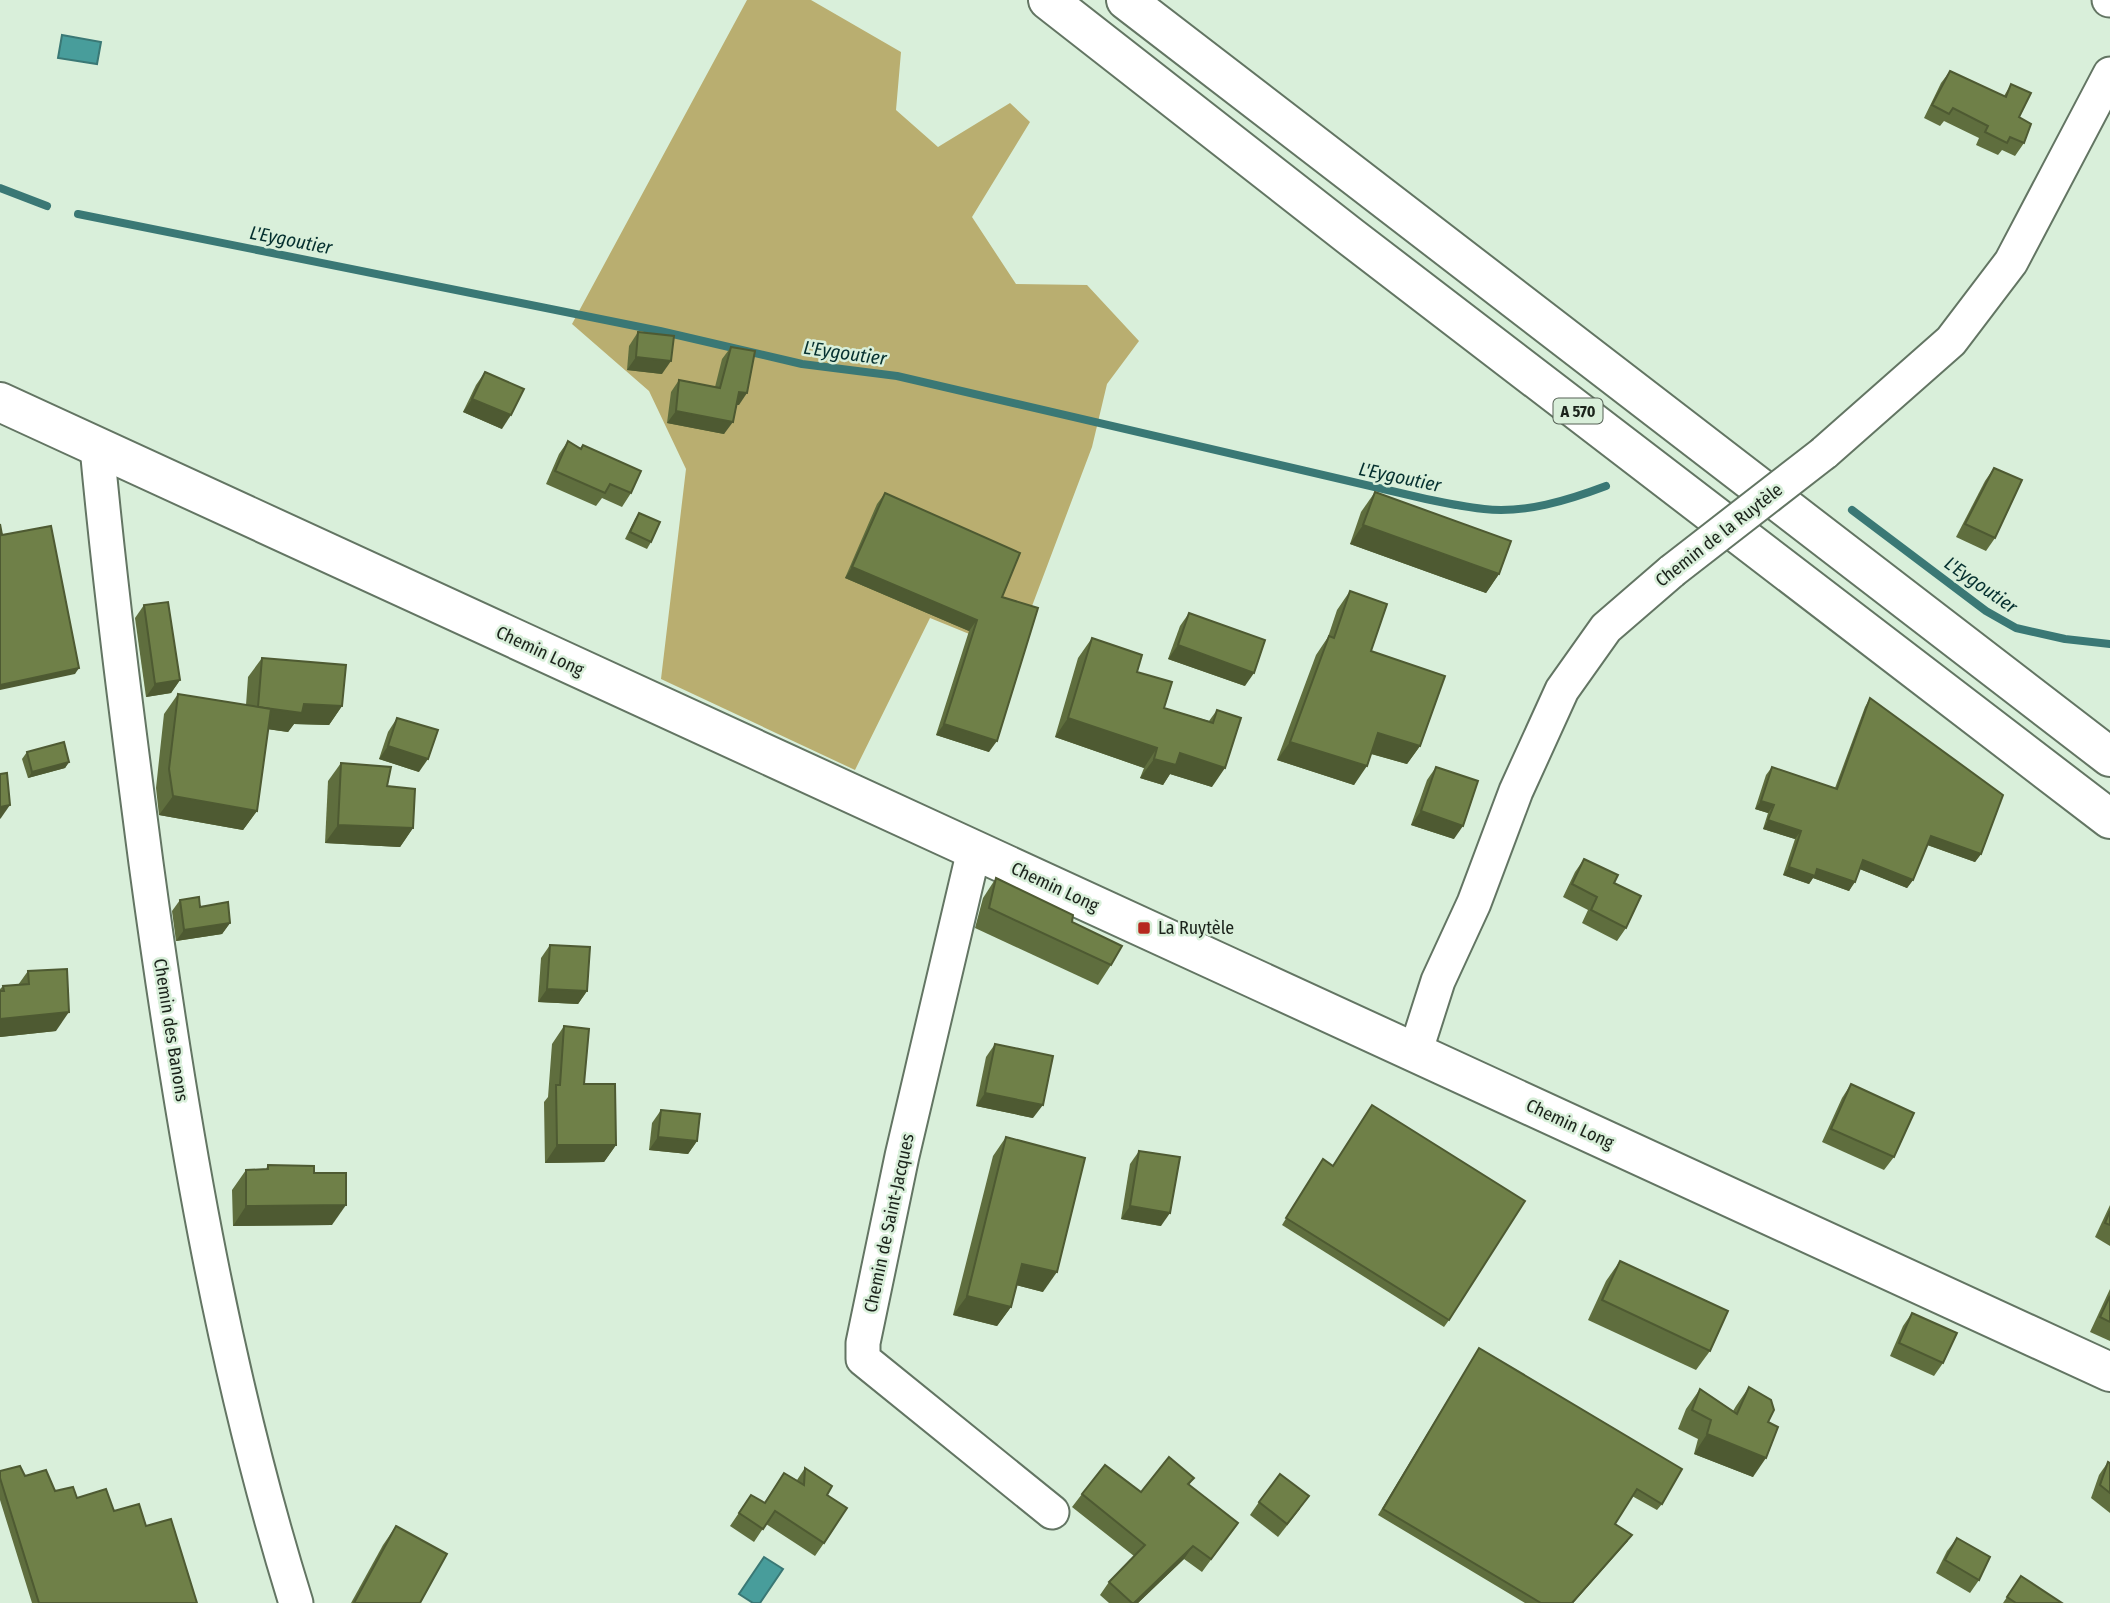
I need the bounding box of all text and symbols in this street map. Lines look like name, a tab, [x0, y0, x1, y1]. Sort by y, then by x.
water label: L'Eygoutier	[248, 221, 336, 260]
water label: L'Eygoutier	[802, 336, 889, 370]
road number: A 570	[1554, 398, 1602, 424]
water label: L'Eygoutier	[1357, 457, 1445, 497]
street label: Chemin de la Ruytèle	[1651, 478, 1787, 591]
water label: L'Eygoutier	[1940, 552, 2023, 619]
street label: Chemin Long	[493, 621, 588, 681]
street label: Chemin Long	[1008, 857, 1103, 917]
place label: La Ruytèle	[1158, 917, 1234, 939]
marker: La Ruytèle	[1136, 920, 1152, 936]
street label: Chemin des Banons	[149, 957, 193, 1103]
street label: Chemin Long	[1523, 1094, 1618, 1154]
street label: Chemin de Saint-Jacques	[859, 1131, 919, 1314]

